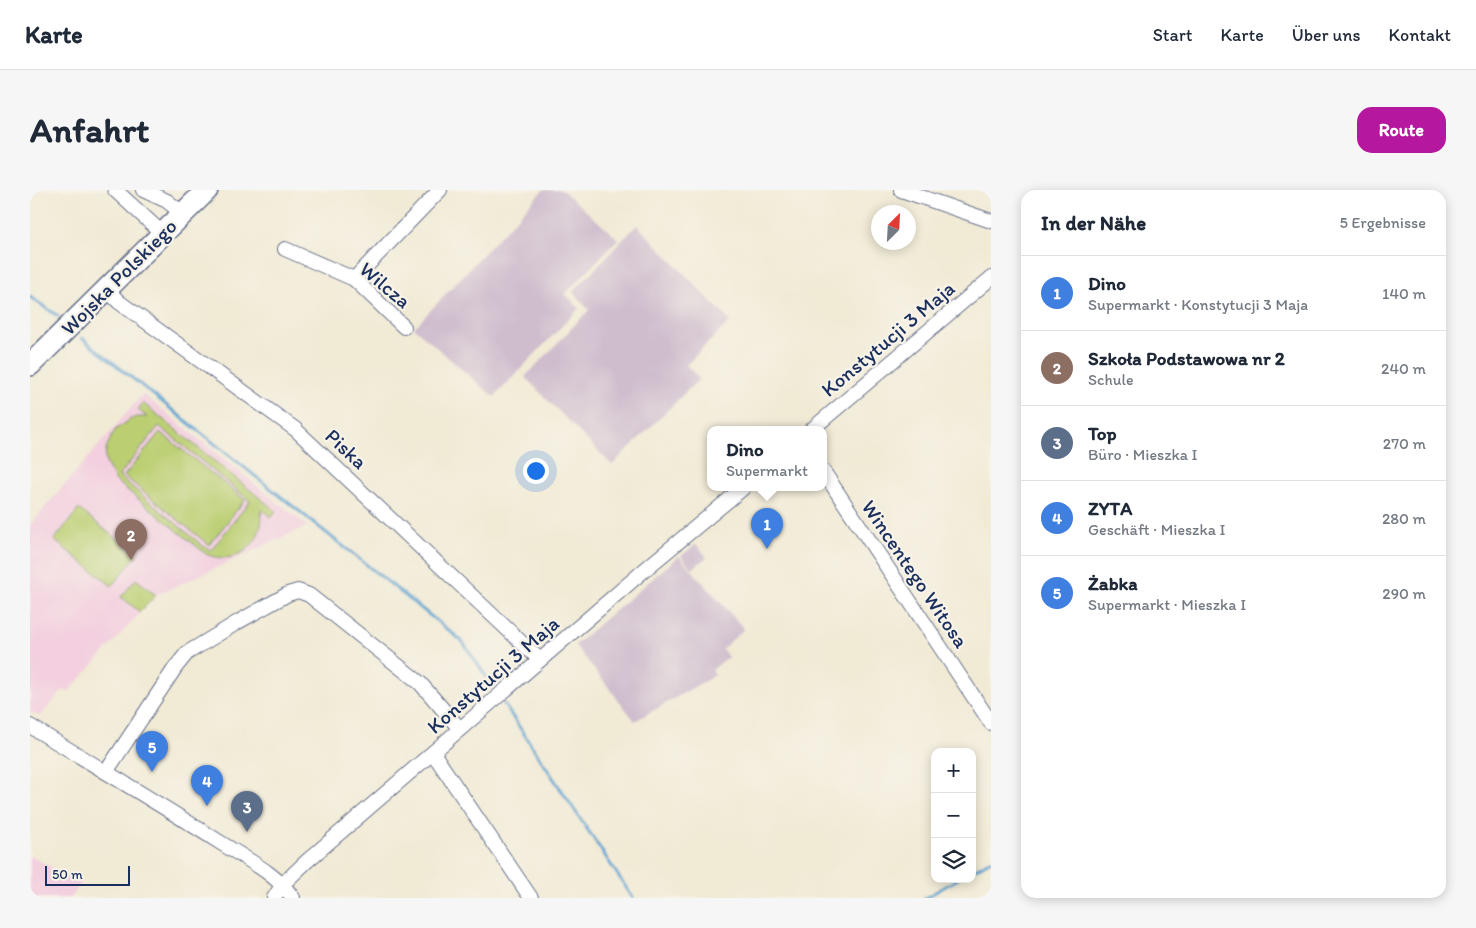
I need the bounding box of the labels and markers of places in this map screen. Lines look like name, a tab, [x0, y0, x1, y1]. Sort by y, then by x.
pin: 1	[751, 508, 783, 549]
pin: 2	[115, 519, 147, 560]
pin: 5	[136, 731, 168, 772]
pin: 4	[191, 765, 223, 806]
pin: 3	[231, 791, 263, 832]

